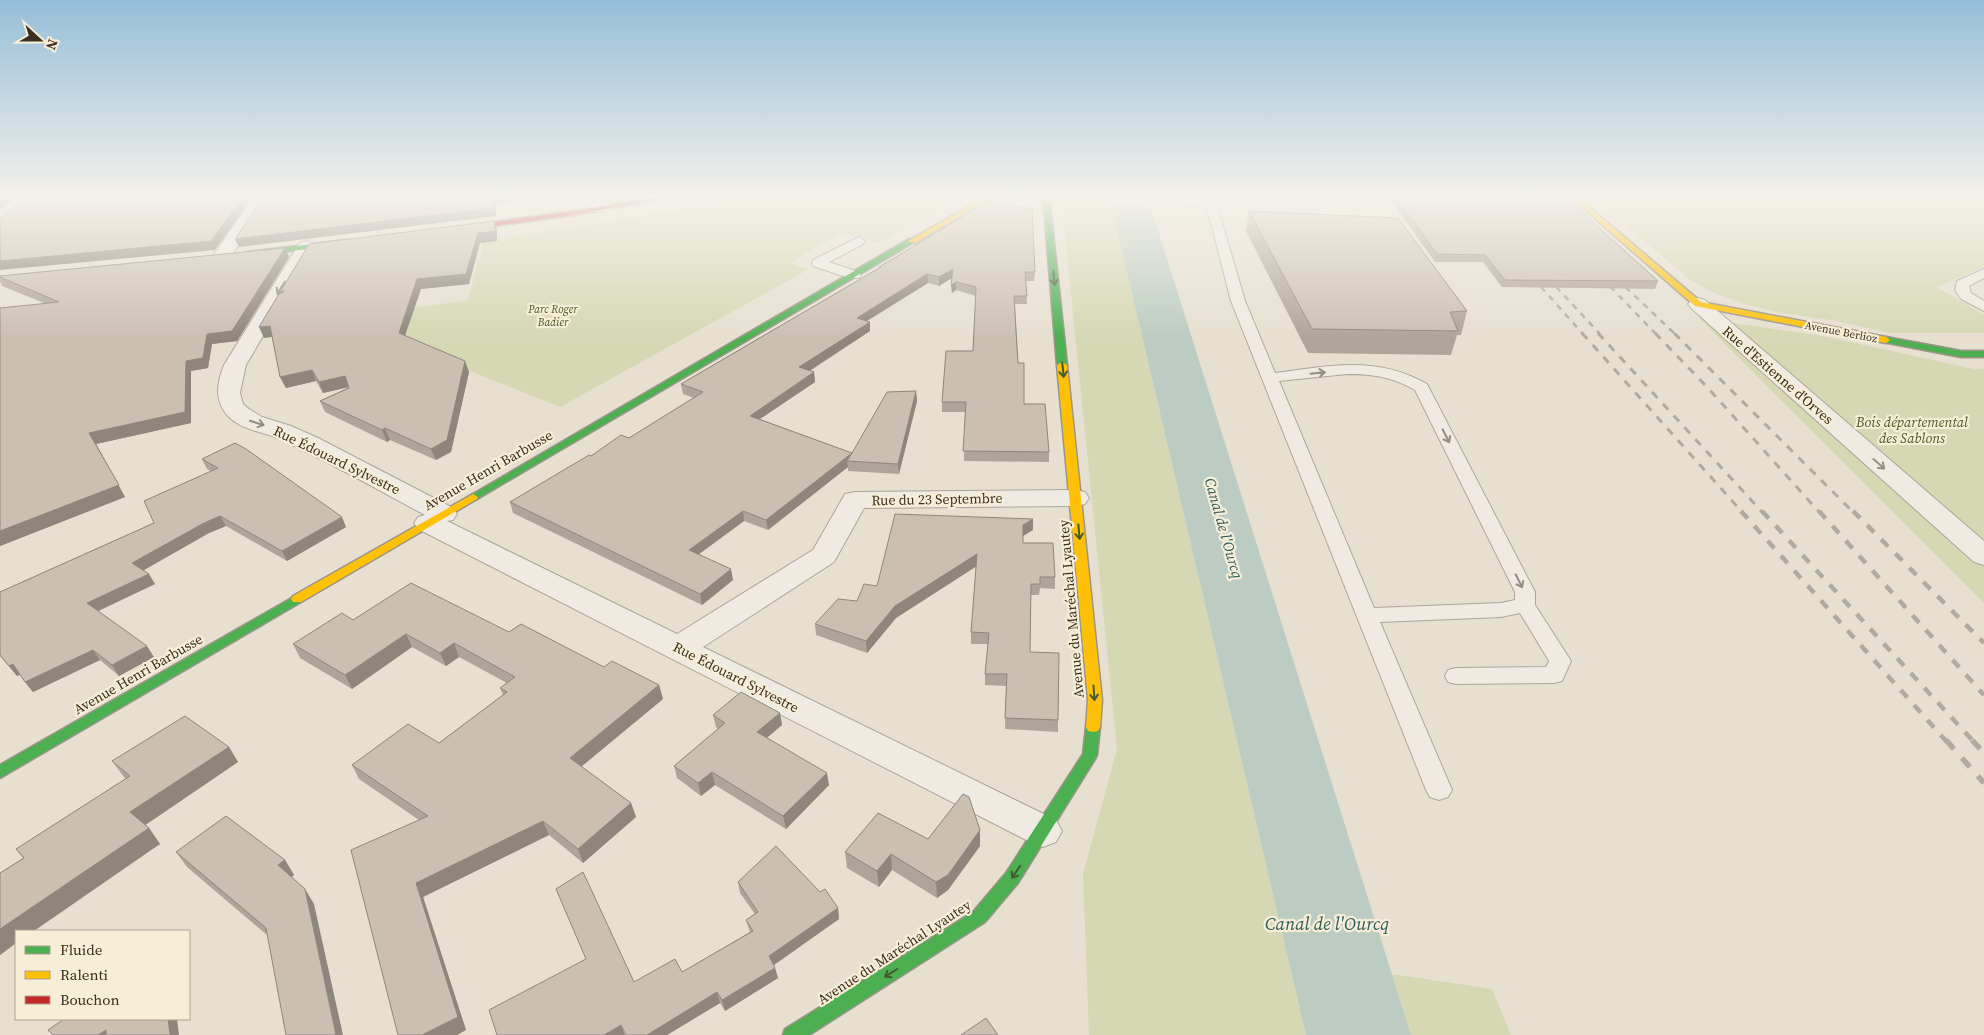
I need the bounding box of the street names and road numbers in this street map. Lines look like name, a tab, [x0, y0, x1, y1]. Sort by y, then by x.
street label: Avenue Berlioz	[1804, 318, 1878, 346]
street label: Rue d'Estienne d'Orves	[1718, 321, 1838, 429]
street label: Rue Édouard Sylvestre	[270, 421, 404, 499]
street label: Avenue Henri Barbusse	[420, 425, 556, 515]
street label: Rue du 23 Septembre	[871, 488, 1003, 510]
street label: Avenue du Maréchal Lyautey	[1053, 518, 1089, 699]
street label: Avenue Henri Barbusse	[70, 629, 206, 719]
street label: Rue Édouard Sylvestre	[670, 637, 802, 717]
street label: Avenue du Maréchal Lyautey	[813, 894, 975, 1009]

